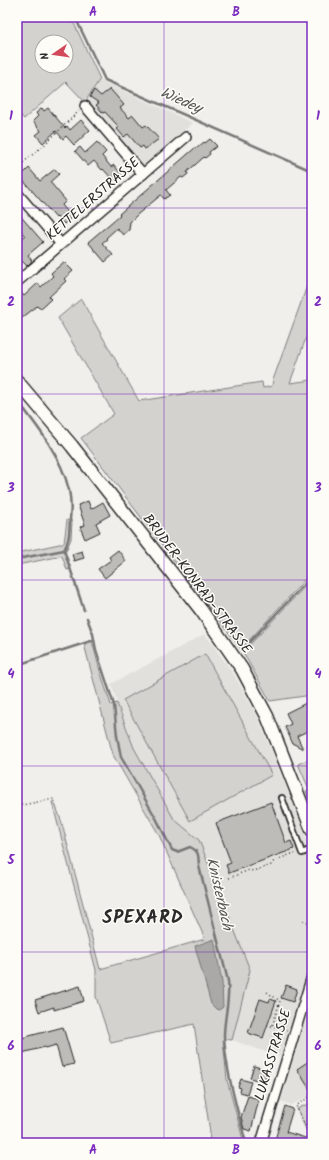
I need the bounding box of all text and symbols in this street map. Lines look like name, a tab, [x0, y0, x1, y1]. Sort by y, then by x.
text: A	[89, 2, 97, 23]
text: B	[232, 2, 240, 23]
north arrow	[34, 34, 74, 74]
text: N	[36, 51, 55, 61]
water label: Wiedey	[156, 81, 207, 122]
text: 1	[9, 106, 13, 127]
text: 1	[316, 106, 320, 127]
street label: KETTELERSTRASSE	[41, 151, 145, 246]
text: 2	[7, 292, 15, 313]
text: 2	[314, 292, 322, 313]
text: 3	[6, 478, 15, 499]
text: 3	[313, 478, 322, 499]
street label: BRUDER-KONRAD-STRASSE	[137, 509, 258, 659]
text: 4	[7, 664, 15, 685]
text: 4	[314, 664, 322, 685]
text: 5	[7, 850, 16, 871]
text: 5	[314, 850, 323, 871]
water label: Knisterbach	[199, 855, 239, 935]
district label: SPEXARD	[102, 904, 184, 933]
street label: LUKASSTRASSE	[249, 1006, 298, 1104]
text: 6	[7, 1036, 15, 1057]
text: 6	[314, 1036, 322, 1057]
text: A	[89, 1140, 97, 1160]
text: B	[232, 1140, 240, 1160]

